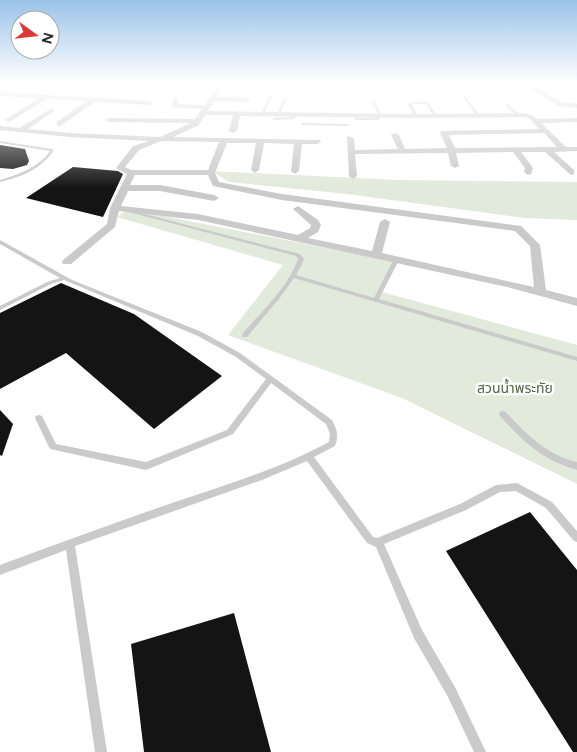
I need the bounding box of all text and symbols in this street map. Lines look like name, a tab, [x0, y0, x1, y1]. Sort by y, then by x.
north arrow	[10, 10, 60, 60]
text: N	[37, 31, 57, 46]
park label: สวนน้ำพระทัย	[477, 378, 553, 397]

